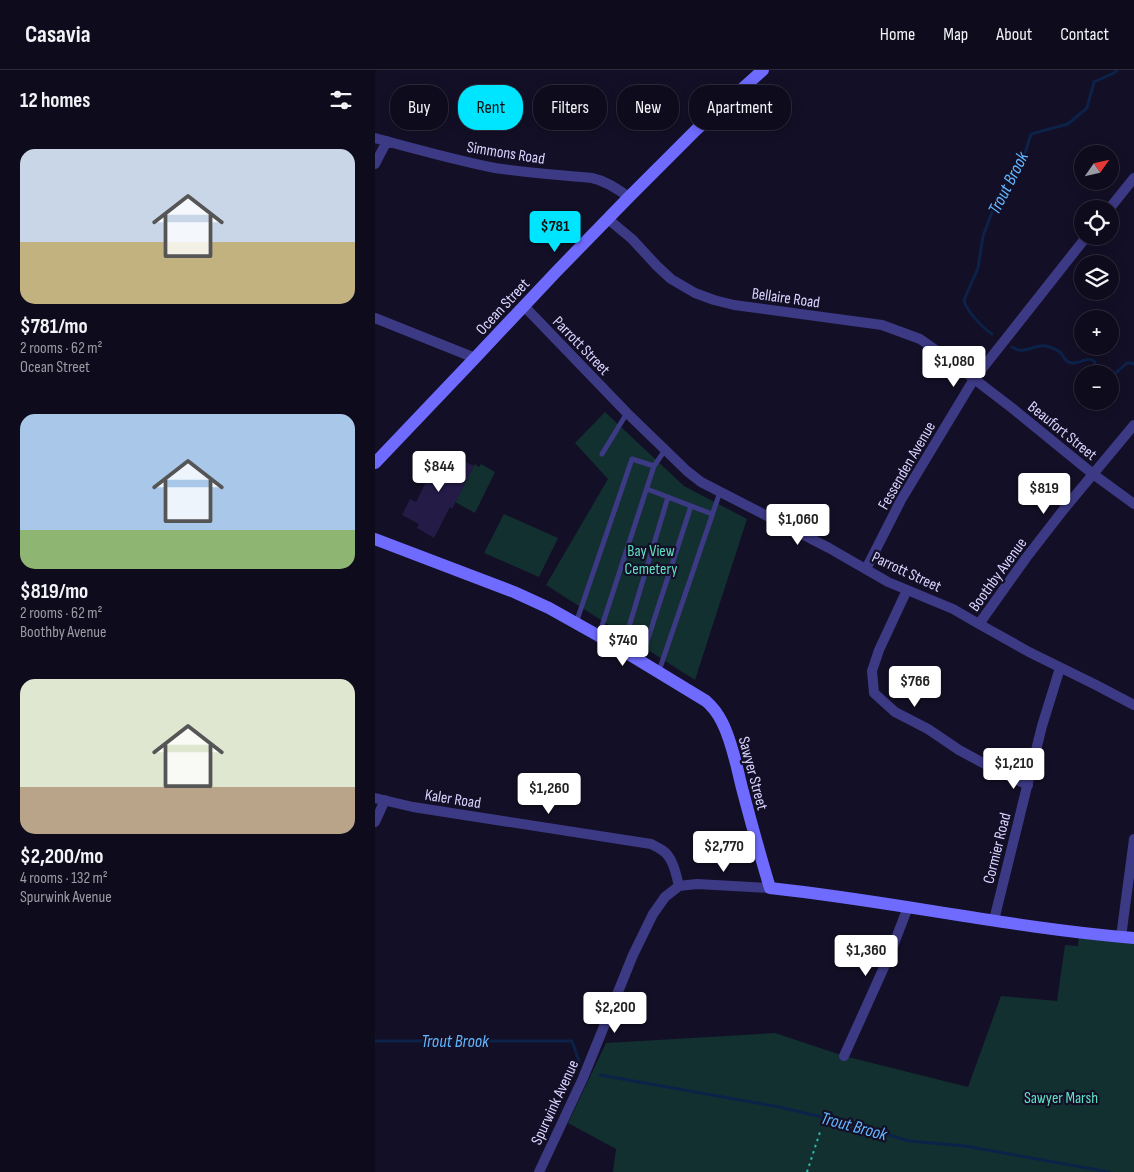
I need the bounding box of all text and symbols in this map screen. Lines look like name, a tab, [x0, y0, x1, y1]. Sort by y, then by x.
text: Casavia	[25, 20, 91, 49]
text: Home	[880, 24, 915, 45]
text: Map	[943, 24, 968, 45]
text: About	[996, 24, 1032, 45]
text: Contact	[1060, 24, 1109, 45]
chip: Buy	[390, 85, 448, 130]
chip: Rent	[458, 85, 523, 130]
chip: Filters	[533, 85, 607, 130]
chip: New	[617, 85, 679, 130]
chip: Apartment	[689, 85, 791, 130]
icon: filters	[327, 86, 355, 114]
text: 12 homes	[20, 88, 90, 113]
street label: Simmons Road	[465, 138, 546, 169]
north arrow	[1074, 145, 1119, 190]
map controls	[1074, 145, 1119, 410]
water label: Trout Brook	[984, 147, 1034, 218]
icon: home	[143, 181, 233, 271]
button: locate	[1074, 200, 1119, 245]
pin: $781	[525, 210, 585, 253]
text: $781	[541, 217, 569, 236]
button: layers	[1074, 255, 1119, 300]
street label: Ocean Street	[472, 275, 534, 339]
street label: Bellaire Road	[750, 284, 821, 313]
button: +	[1074, 310, 1119, 355]
street label: Parrott Street	[548, 313, 614, 379]
text: $781/mo	[20, 314, 88, 339]
text: 2 rooms · 62 m²	[20, 339, 103, 358]
pin: $1,080	[913, 346, 995, 388]
text: $1,080	[933, 352, 975, 371]
text: Ocean Street	[20, 358, 90, 377]
button: −	[1074, 365, 1119, 410]
street label: Beaufort Street	[1024, 398, 1100, 465]
street label: Fessenden Avenue	[874, 418, 940, 513]
icon: home	[143, 446, 233, 536]
pin: $844	[409, 450, 469, 493]
text: $844	[424, 457, 454, 476]
pin: $819	[1014, 472, 1074, 515]
text: $819	[1029, 479, 1059, 498]
pin: $1,060	[757, 504, 839, 546]
text: $1,060	[777, 510, 819, 529]
street label: Boothby Avenue	[965, 534, 1031, 615]
park label: Bay View Cemetery	[625, 542, 677, 579]
street label: Parrott Street	[869, 548, 944, 597]
text: $819/mo	[20, 579, 88, 604]
text: 2 rooms · 62 m²	[20, 604, 103, 623]
text: Boothby Avenue	[20, 623, 106, 642]
pin: $740	[593, 624, 653, 667]
text: $740	[608, 631, 638, 650]
pin: $766	[885, 666, 945, 708]
text: $766	[900, 672, 930, 691]
icon: home	[143, 711, 233, 801]
street label: Sawyer Street	[734, 735, 772, 812]
pin: $1,210	[973, 748, 1055, 790]
text: $1,210	[994, 754, 1034, 773]
pin: $1,260	[508, 772, 590, 815]
text: $1,260	[529, 779, 569, 798]
street label: Kaler Road	[423, 786, 482, 813]
street label: Cormier Road	[979, 811, 1015, 886]
pin: $2,770	[683, 830, 765, 873]
text: $2,770	[704, 837, 744, 856]
text: $2,200/mo	[20, 844, 103, 869]
text: 4 rooms · 132 m²	[20, 869, 108, 888]
text: Spurwink Avenue	[20, 888, 112, 907]
pin: $1,360	[825, 934, 907, 977]
text: $1,360	[846, 941, 886, 960]
pin: $2,200	[574, 992, 656, 1034]
text: $2,200	[594, 998, 636, 1017]
water label: Trout Brook	[421, 1031, 490, 1052]
street label: Spurwink Avenue	[527, 1057, 583, 1148]
park label: Sawyer Marsh	[1024, 1089, 1098, 1108]
water label: Trout Brook	[819, 1108, 890, 1146]

